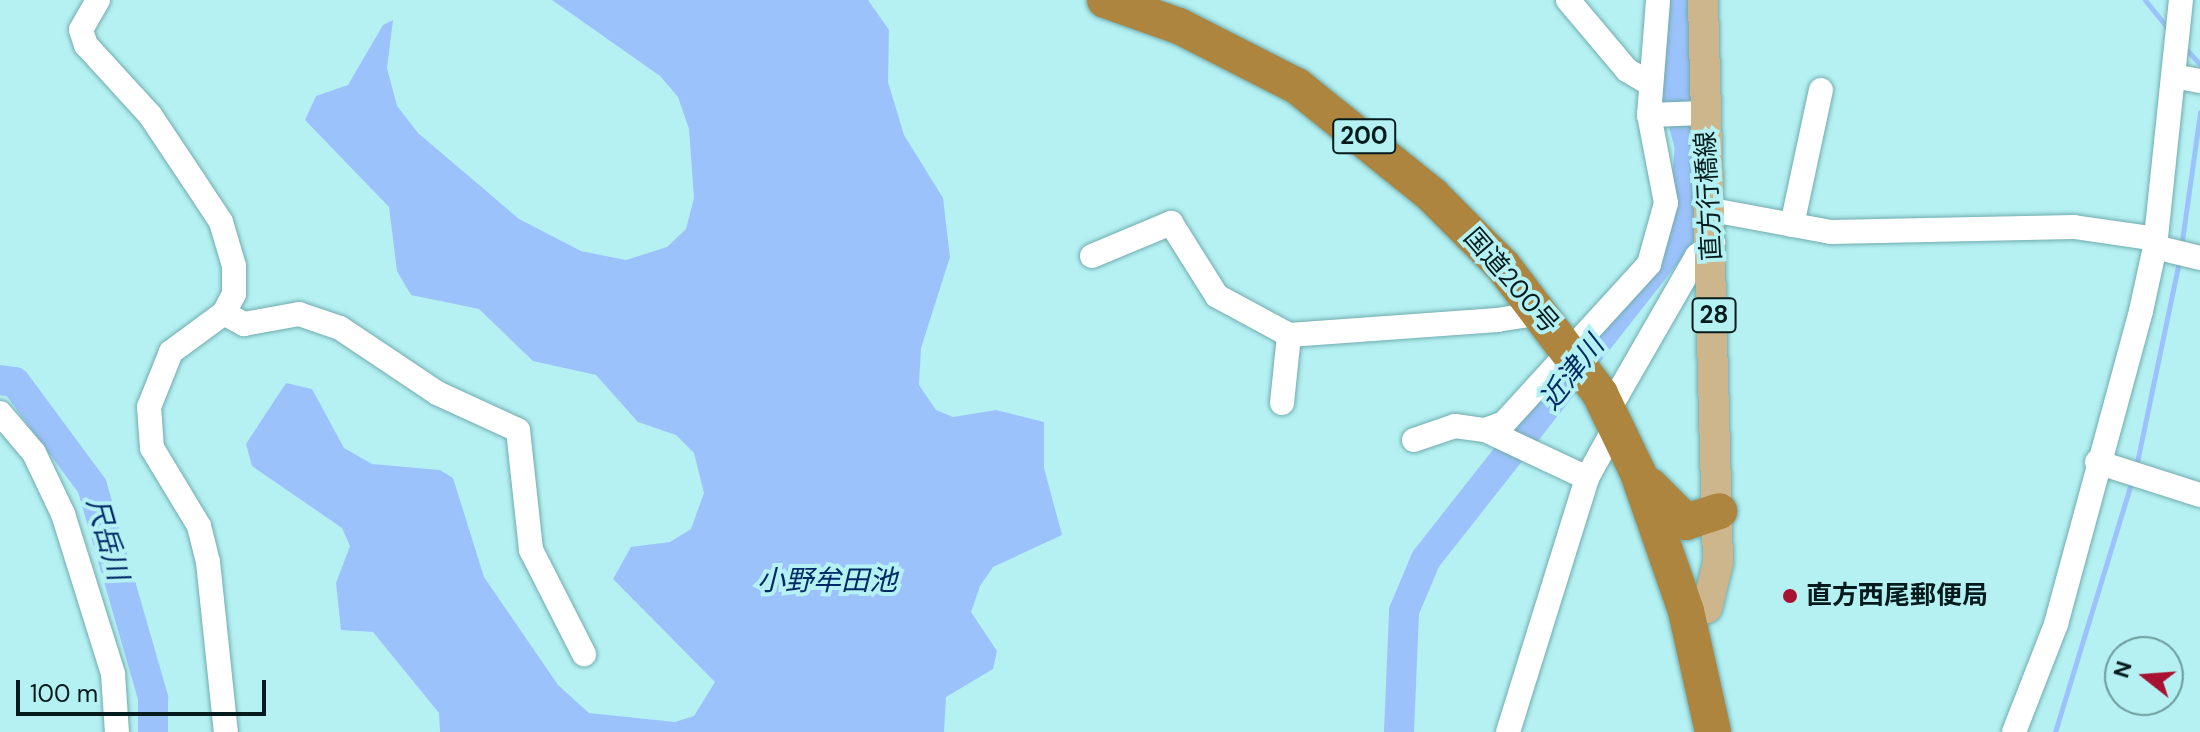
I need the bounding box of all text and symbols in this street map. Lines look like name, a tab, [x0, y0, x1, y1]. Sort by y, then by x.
road number: 200	[1332, 116, 1396, 156]
street label: 直方行橋線	[1690, 130, 1728, 262]
street label: 国道200号	[1457, 222, 1565, 340]
road number: 28	[1690, 295, 1738, 335]
water label: 近津川	[1533, 330, 1611, 416]
water label: 尺岳川	[79, 494, 135, 584]
water label: 小野牟田池	[757, 564, 897, 598]
place label: 直方西尾郵便局	[1806, 580, 1988, 612]
marker: 直方西尾郵便局	[1781, 587, 1799, 605]
north arrow	[2104, 636, 2184, 716]
text: N	[2106, 658, 2139, 681]
scale bar	[20, 664, 270, 714]
text: 100 m	[30, 678, 98, 709]

